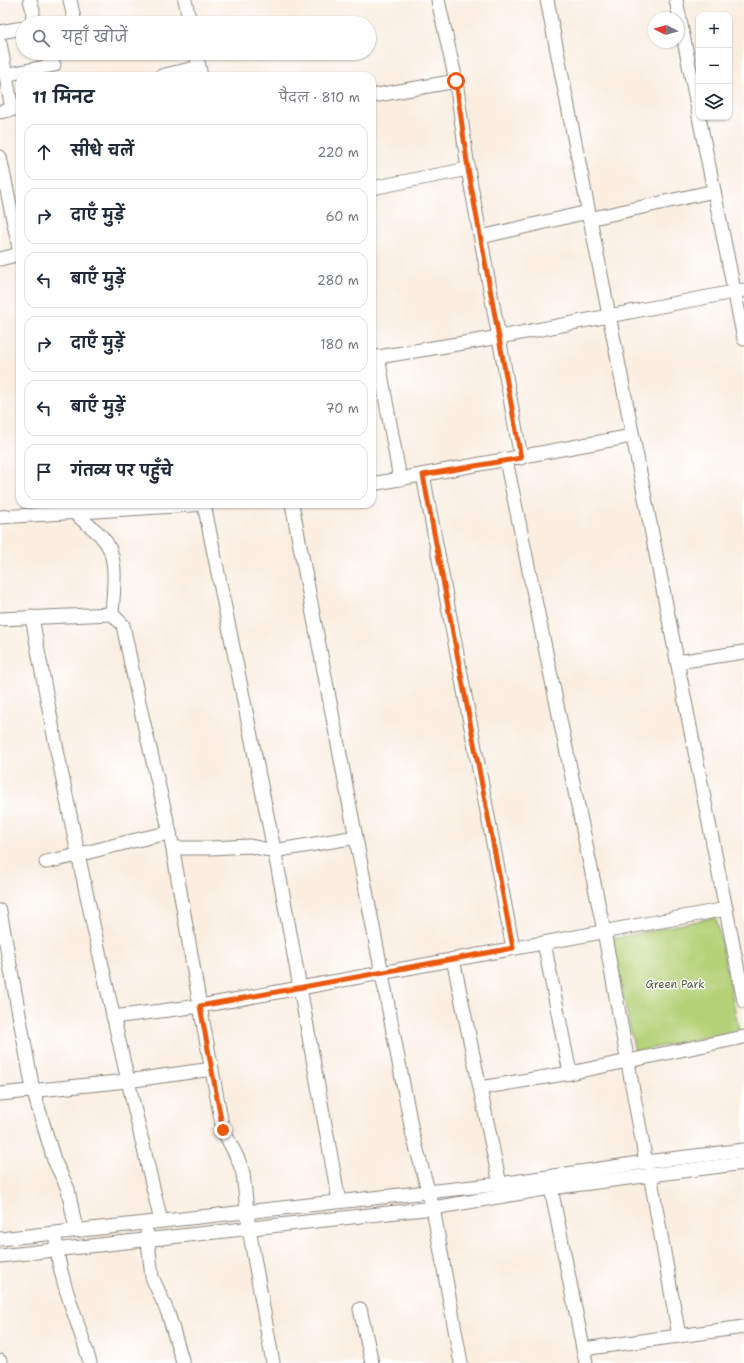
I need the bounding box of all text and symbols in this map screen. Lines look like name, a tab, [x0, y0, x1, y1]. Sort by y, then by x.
north arrow	[648, 12, 684, 48]
map controls	[696, 12, 732, 120]
button: +	[696, 12, 732, 48]
search box	[16, 16, 376, 60]
icon: search	[30, 27, 52, 49]
text: यहाँ खोजें	[62, 27, 128, 47]
button: −	[696, 48, 732, 84]
route start	[447, 72, 465, 90]
button: layers	[696, 84, 732, 120]
text: 11 मिनट	[32, 86, 94, 108]
text: पैदल · 810 m	[279, 89, 360, 106]
icon: ahead	[33, 141, 55, 163]
text: सीधे चलें	[71, 141, 134, 161]
text: 220 m	[317, 144, 359, 161]
icon: right	[33, 205, 55, 227]
text: दाएँ मुड़ें	[71, 205, 125, 225]
text: 60 m	[326, 208, 359, 225]
icon: left	[33, 269, 55, 291]
text: बाएँ मुड़ें	[71, 269, 125, 289]
text: 280 m	[317, 272, 359, 289]
icon: right	[33, 333, 55, 355]
text: दाएँ मुड़ें	[71, 333, 125, 353]
text: 180 m	[320, 336, 359, 353]
icon: left	[33, 397, 55, 419]
text: बाएँ मुड़ें	[71, 397, 125, 417]
text: 70 m	[325, 400, 359, 417]
icon: arrive	[33, 461, 55, 483]
text: गंतव्य पर पहुँचे	[71, 461, 173, 481]
park label: Green Park	[645, 977, 705, 992]
route end	[214, 1121, 232, 1139]

